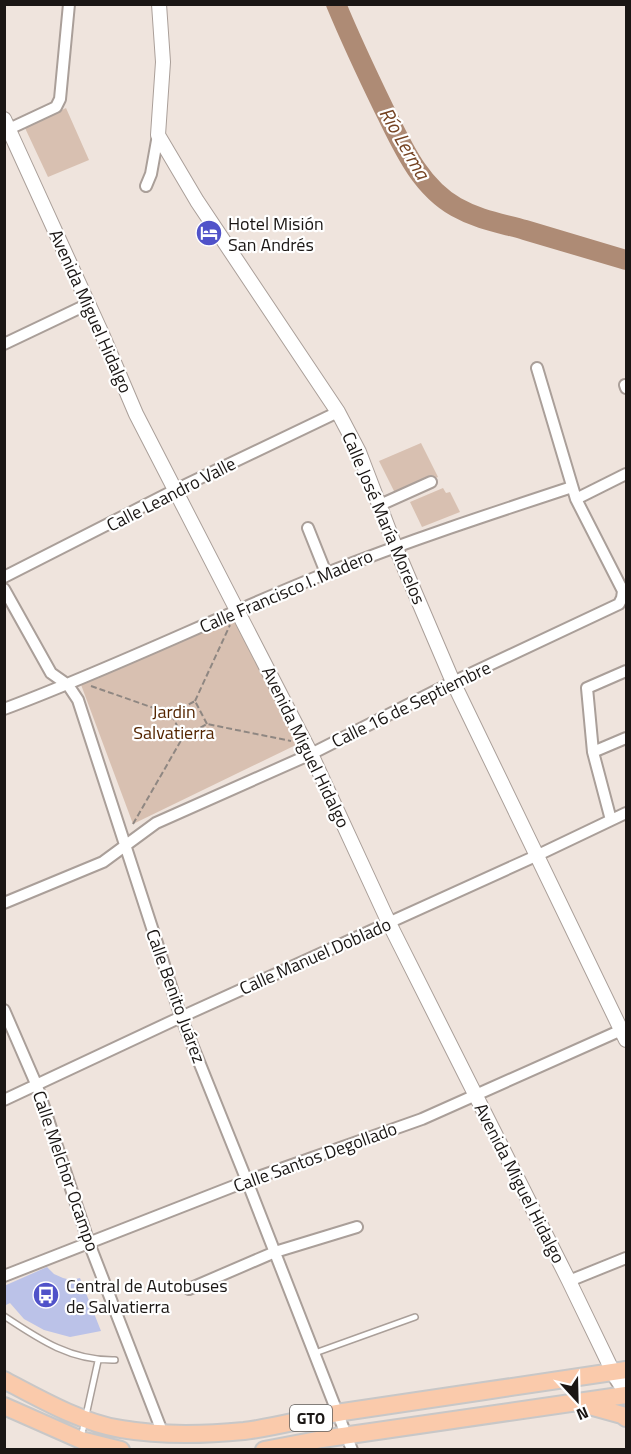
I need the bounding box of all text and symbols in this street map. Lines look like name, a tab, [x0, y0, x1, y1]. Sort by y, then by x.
water label: Río Lerma	[372, 101, 439, 186]
place label: Hotel Misión San Andrés	[228, 210, 324, 258]
hotel icon: Hotel Misión San Andrés	[194, 218, 224, 248]
street label: Avenida Miguel Hidalgo	[43, 225, 139, 397]
street label: Calle José María Morelos	[335, 427, 433, 609]
street label: Calle Leandro Valle	[102, 450, 240, 538]
street label: Calle Francisco I. Madero	[195, 542, 377, 640]
street label: Calle 16 de Septiembre	[327, 654, 495, 754]
street label: Avenida Miguel Hidalgo	[255, 662, 357, 832]
park label: Jardin Salvatierra	[133, 698, 215, 746]
street label: Calle Manuel Doblado	[235, 910, 395, 1002]
street label: Calle Benito Juárez	[139, 925, 213, 1067]
street label: Calle Melchor Ocampo	[26, 1087, 106, 1255]
street label: Avenida Miguel Hidalgo	[468, 1098, 572, 1268]
street label: Calle Santos Degollado	[229, 1115, 401, 1199]
place label: Central de Autobuses de Salvatierra	[66, 1272, 228, 1320]
bus stop icon: Central de Autobuses de Salvatierra	[31, 1280, 61, 1310]
north arrow	[547, 1370, 607, 1430]
text: N	[573, 1401, 592, 1427]
road number: GTO	[290, 1405, 332, 1431]

